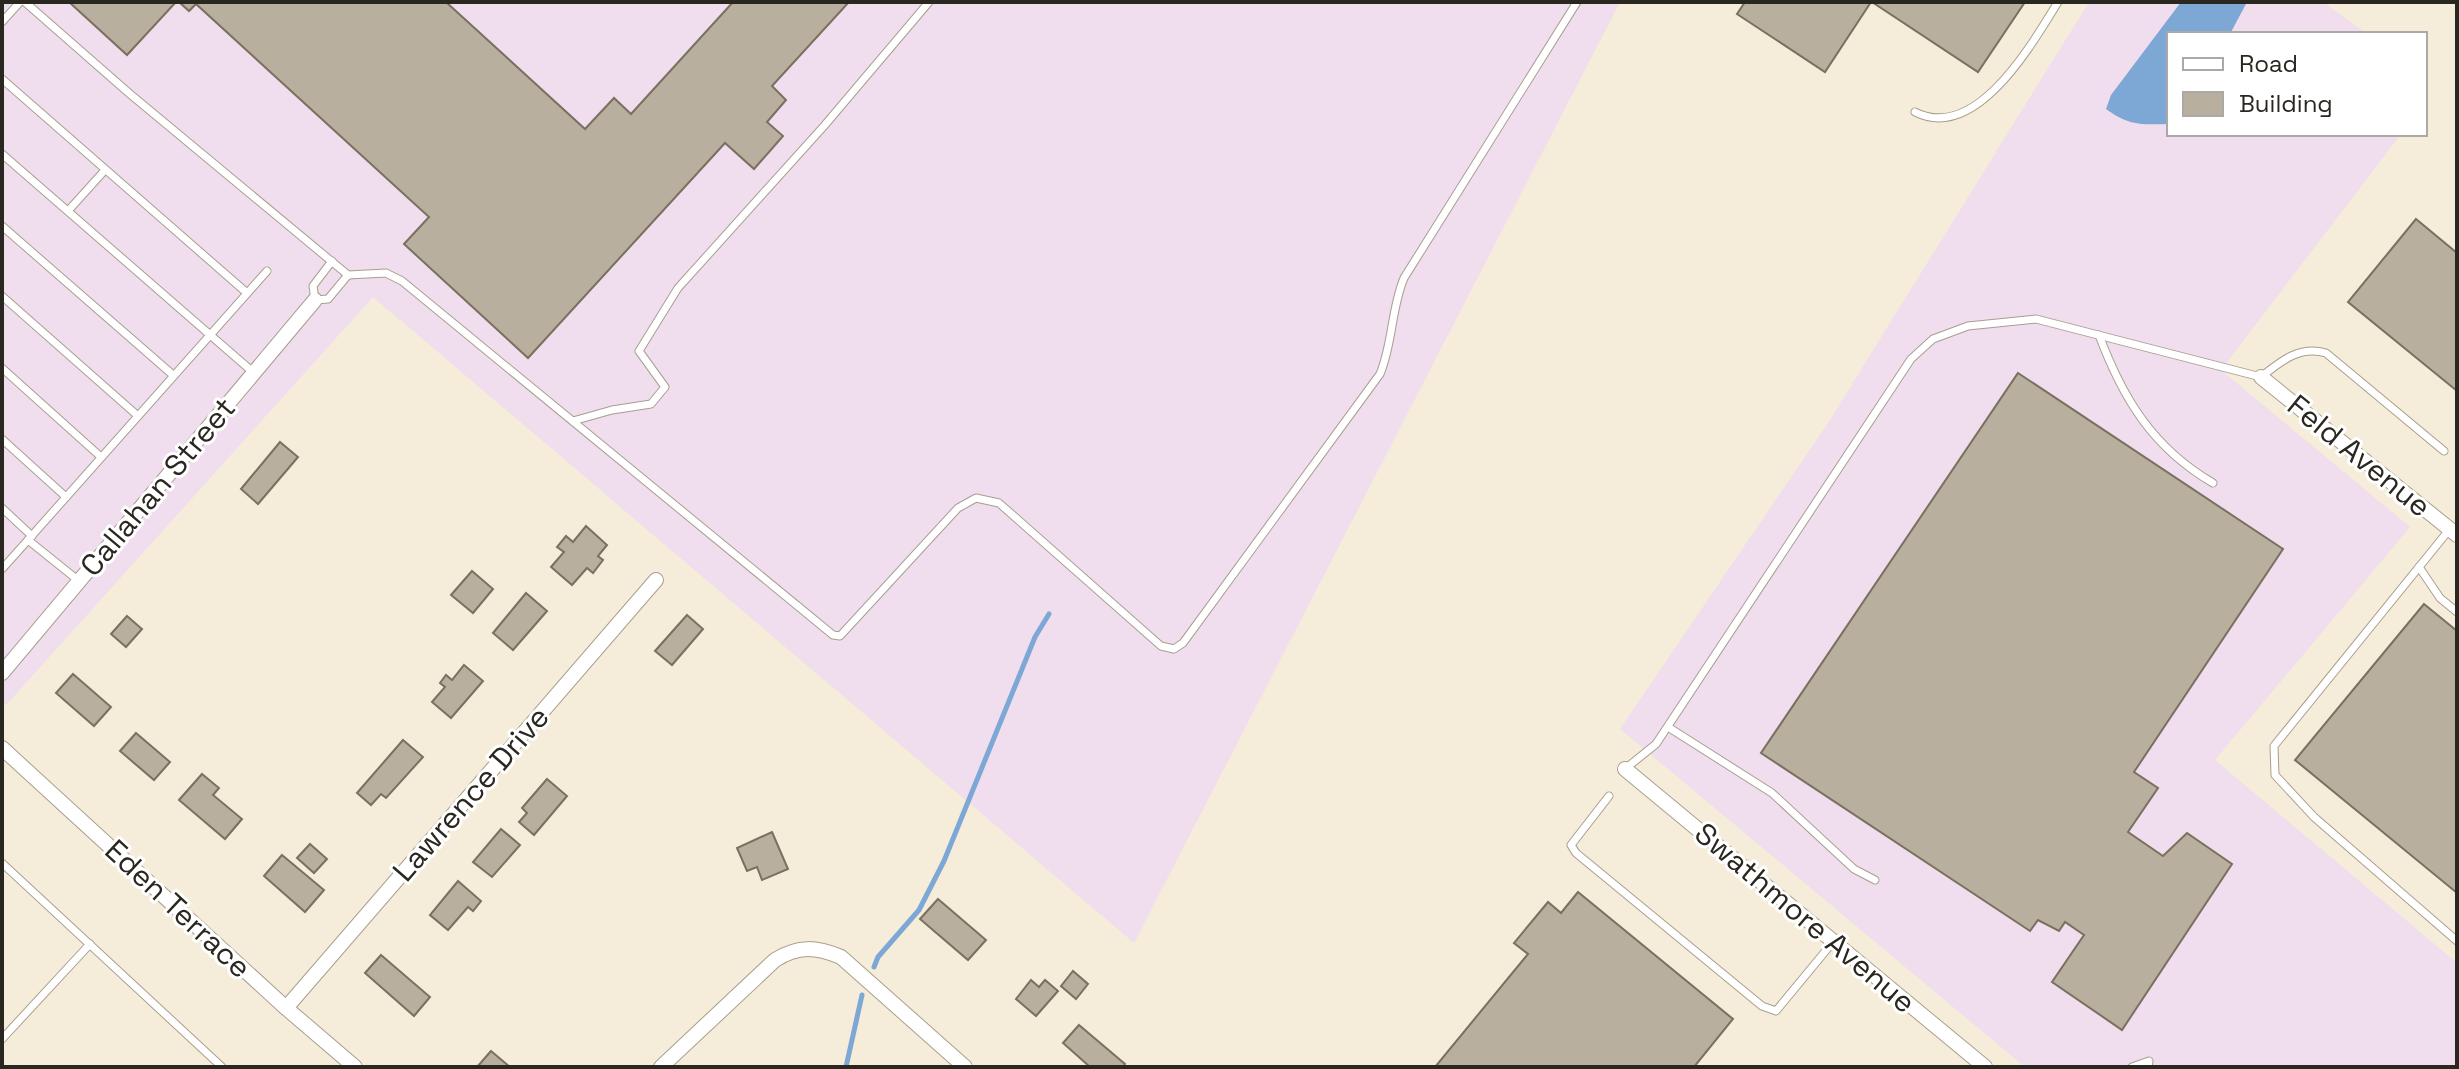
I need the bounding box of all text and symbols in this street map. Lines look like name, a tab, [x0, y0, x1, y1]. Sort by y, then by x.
legend	[2167, 32, 2427, 136]
text: Road	[2239, 48, 2298, 79]
text: Building	[2239, 88, 2333, 119]
street label: Feld Avenue	[2280, 386, 2439, 525]
street label: Callahan Street	[71, 389, 244, 584]
street label: Lawrence Drive	[384, 698, 557, 889]
street label: Swathmore Avenue	[1687, 814, 1924, 1022]
street label: Eden Terrace	[97, 831, 260, 986]

